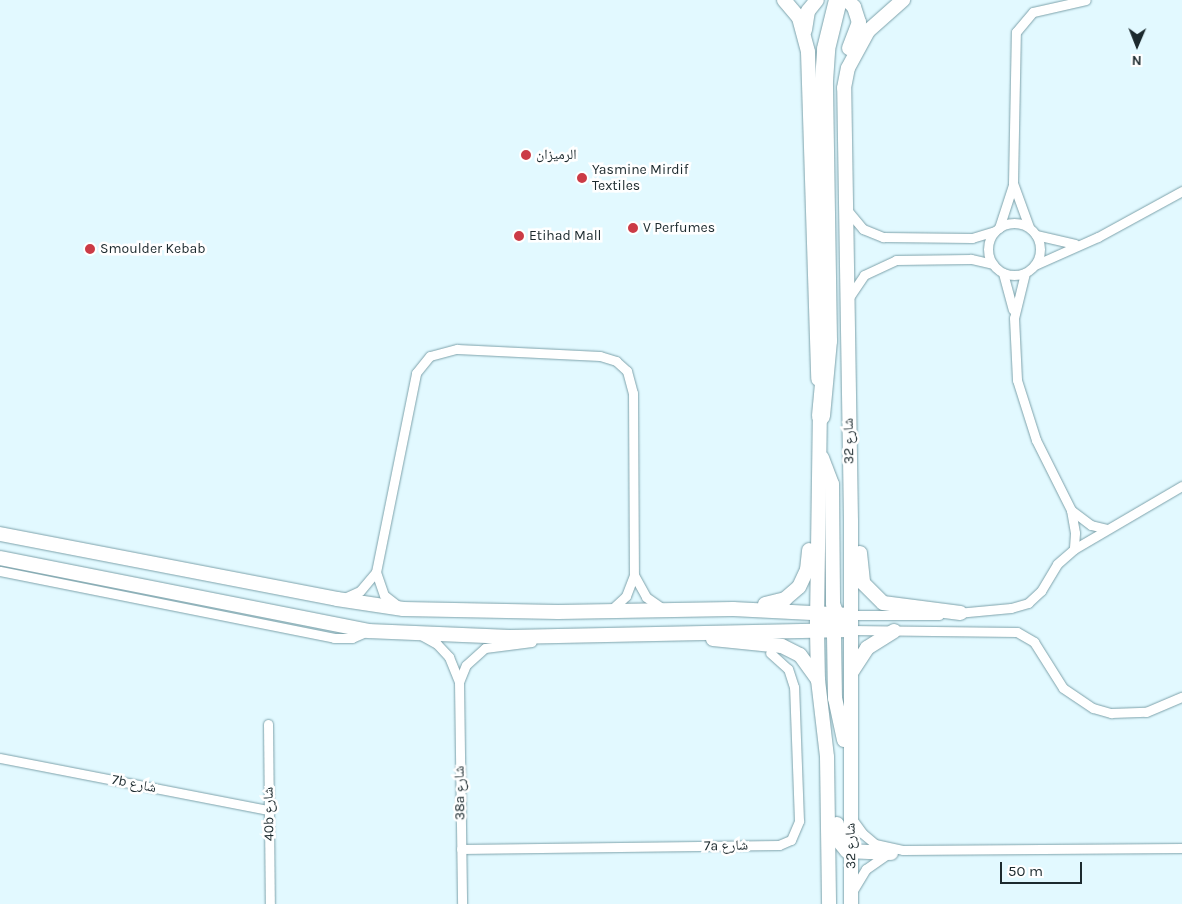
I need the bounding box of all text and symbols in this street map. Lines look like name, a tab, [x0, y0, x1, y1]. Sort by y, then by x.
north arrow	[1112, 20, 1162, 70]
text: N	[1132, 52, 1142, 69]
place label: الرميزان	[536, 147, 577, 163]
marker: الرميزان	[520, 149, 532, 161]
place label: Yasmine Mirdif Textiles	[592, 162, 688, 194]
marker: Yasmine Mirdif Textiles	[576, 172, 588, 184]
place label: V Perfumes	[643, 220, 715, 236]
marker: V Perfumes	[627, 222, 639, 234]
place label: Etihad Mall	[529, 228, 601, 244]
marker: Etihad Mall	[513, 230, 525, 242]
place label: Smoulder Kebab	[100, 241, 205, 257]
marker: Smoulder Kebab	[84, 243, 96, 255]
street label: شارع 32	[840, 418, 858, 464]
street label: 38a شارع	[451, 766, 469, 820]
street label: 7b شارع	[110, 771, 158, 797]
street label: 40b شارع	[260, 787, 278, 841]
street label: شارع 32	[842, 823, 860, 869]
street label: 7a شارع	[704, 837, 748, 855]
scale bar	[1002, 852, 1084, 884]
text: 50 m	[1008, 862, 1043, 880]

